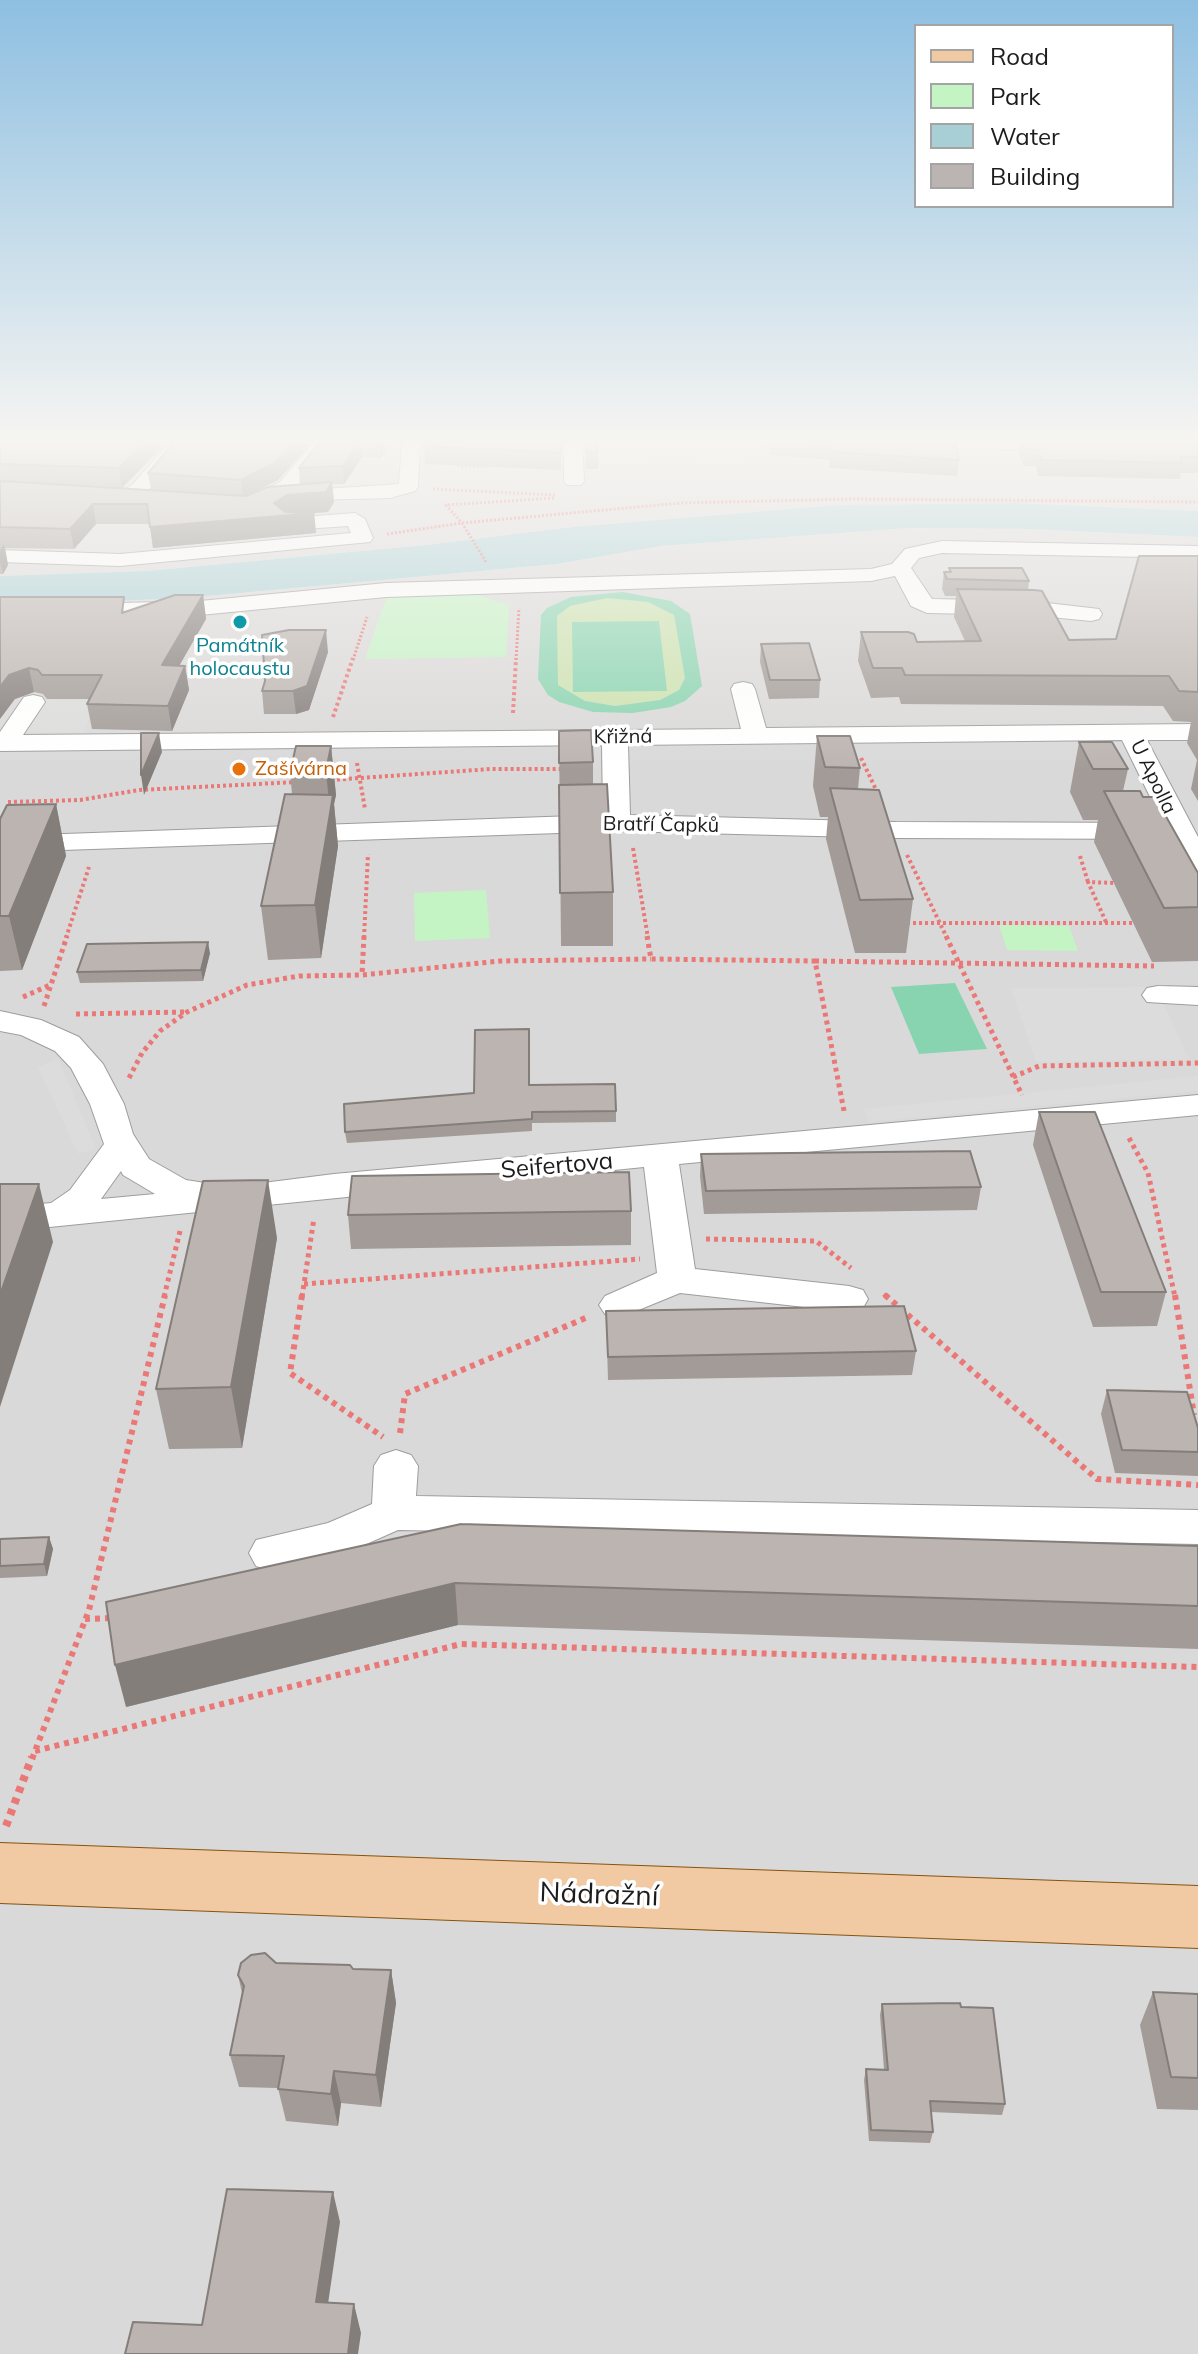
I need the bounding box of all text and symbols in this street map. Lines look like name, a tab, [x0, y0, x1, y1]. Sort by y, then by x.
legend	[914, 24, 1174, 208]
text: Road	[990, 41, 1049, 71]
text: Park	[990, 81, 1041, 111]
text: Water	[990, 121, 1060, 151]
text: Building	[990, 161, 1080, 191]
marker: Památník holocaustu	[231, 613, 249, 631]
place label: Památník holocaustu	[189, 634, 291, 681]
street label: Křižná	[593, 724, 653, 750]
street label: U Apolla	[1125, 736, 1181, 818]
place label: Zašívárna	[255, 757, 347, 781]
marker: Zašívárna	[230, 760, 248, 778]
street label: Bratří Čapků	[603, 812, 719, 838]
street label: Seifertova	[500, 1147, 614, 1185]
street label: Nádražní	[539, 1876, 659, 1914]

